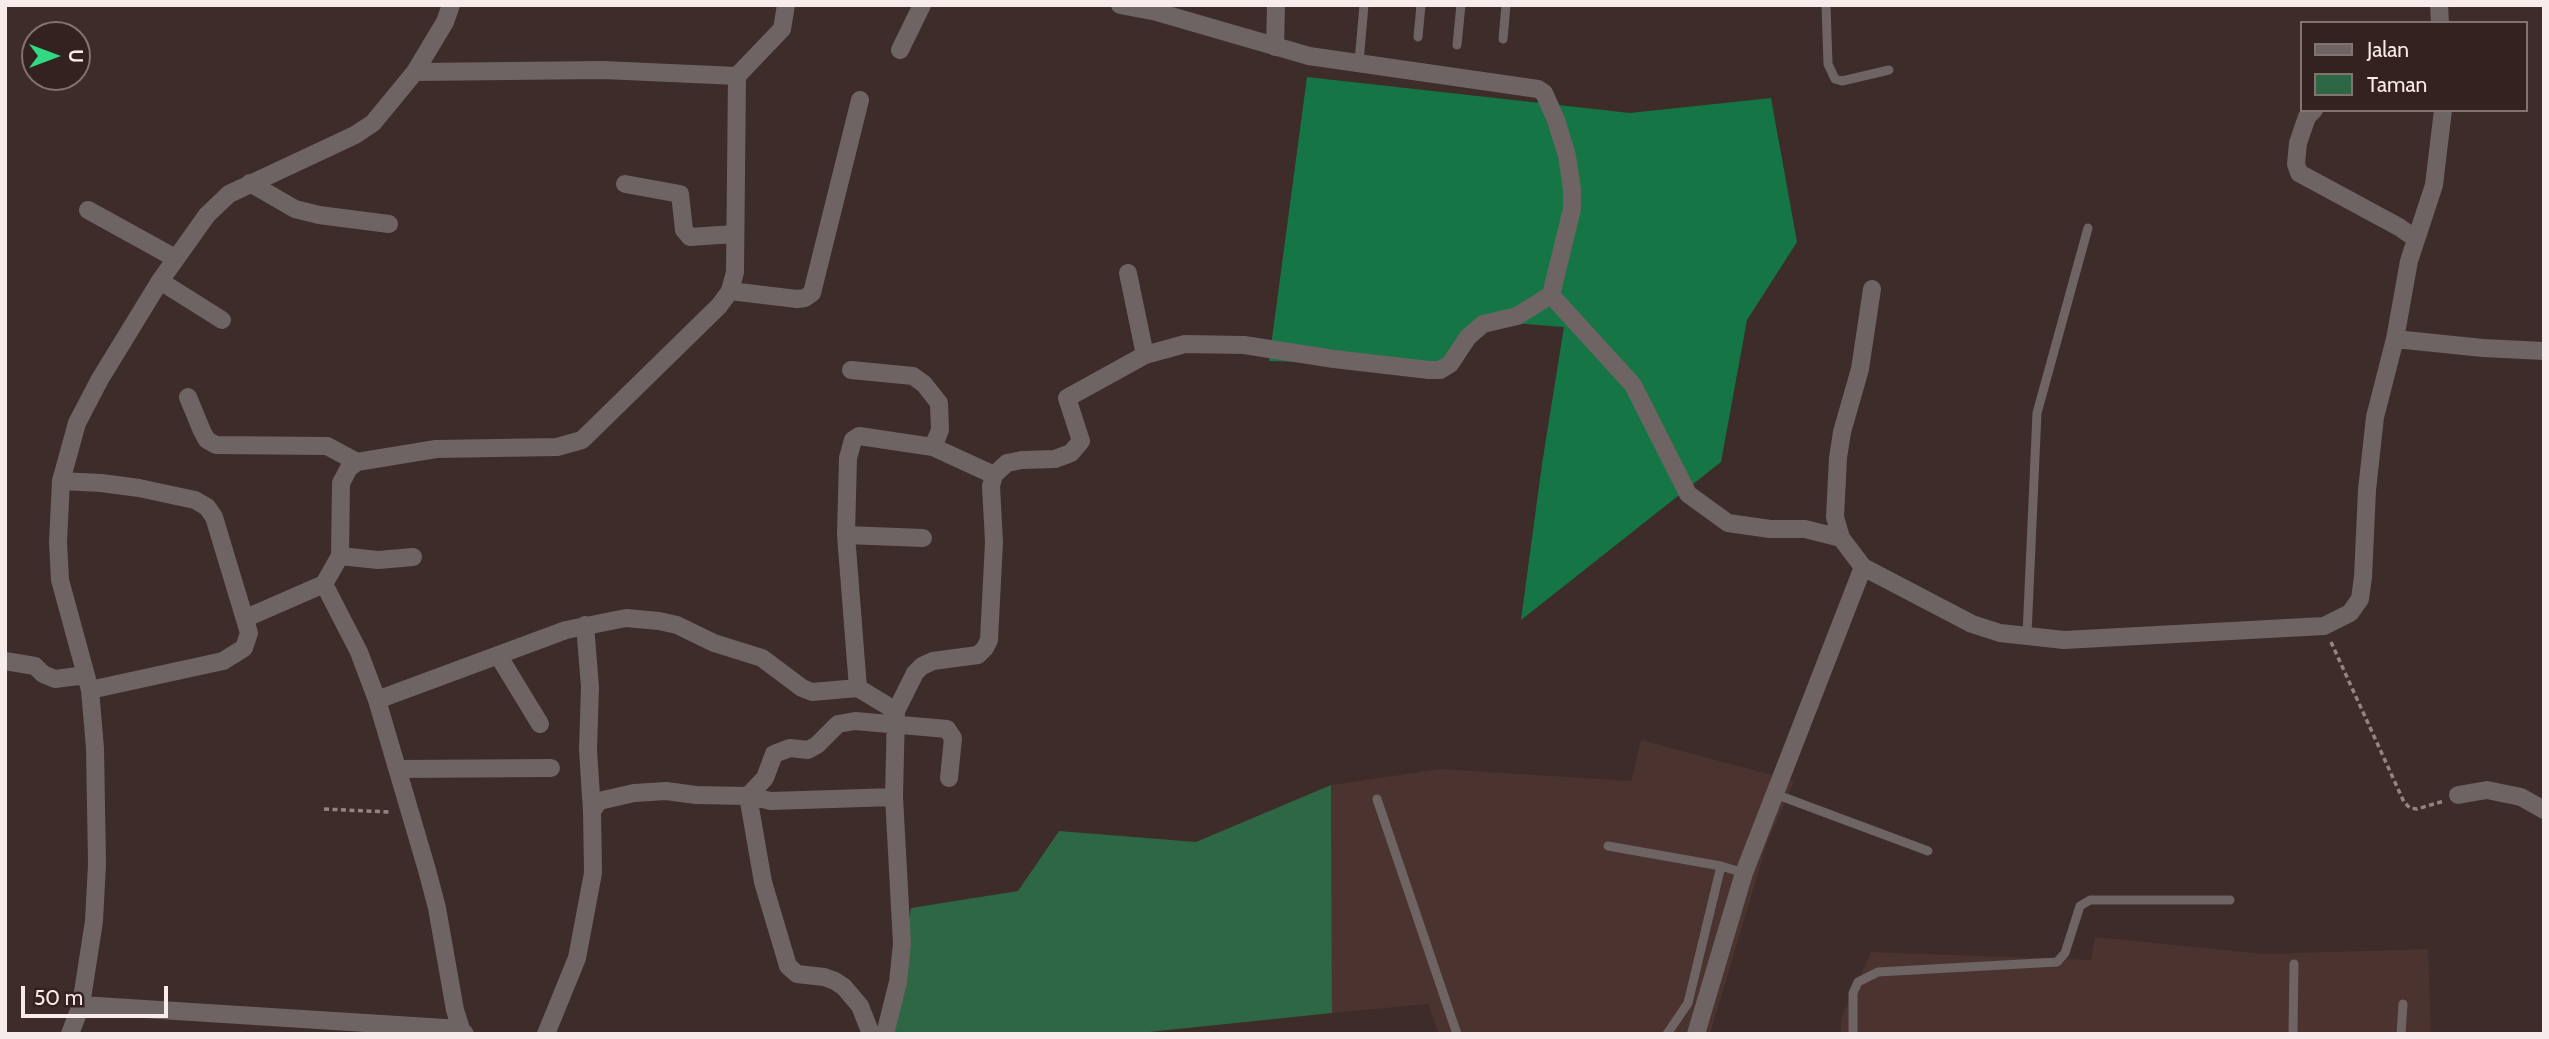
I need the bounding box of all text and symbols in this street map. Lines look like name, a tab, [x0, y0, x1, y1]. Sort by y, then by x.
north arrow	[21, 21, 91, 91]
legend	[2300, 21, 2528, 112]
text: Jalan	[2367, 37, 2409, 62]
text: U	[64, 49, 87, 63]
text: Taman	[2367, 72, 2427, 97]
scale bar	[24, 972, 172, 1016]
text: 50 m	[34, 985, 83, 1010]

